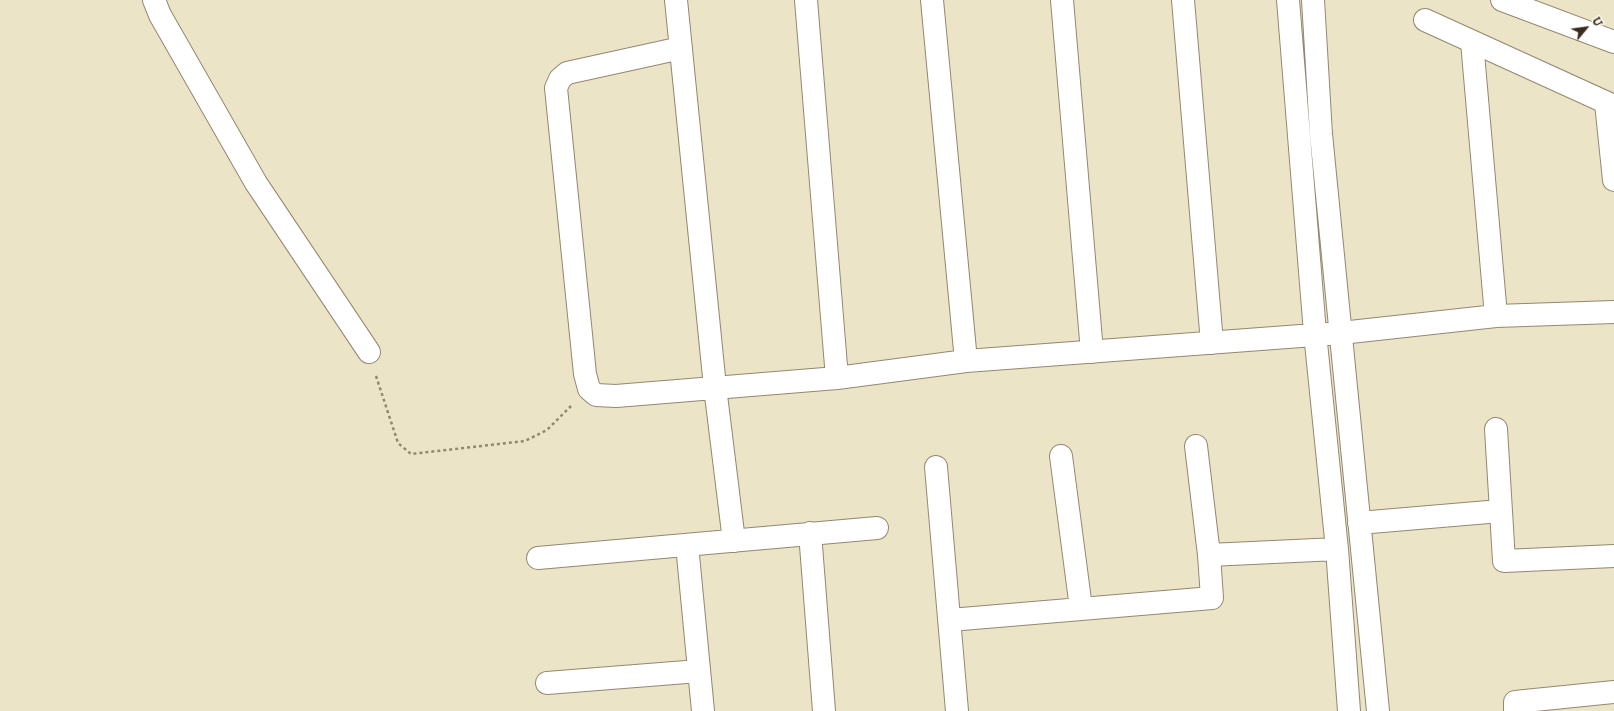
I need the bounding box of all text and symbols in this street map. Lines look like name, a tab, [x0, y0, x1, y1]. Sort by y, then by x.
north arrow	[1566, 8, 1606, 48]
text: U	[1588, 15, 1605, 29]

